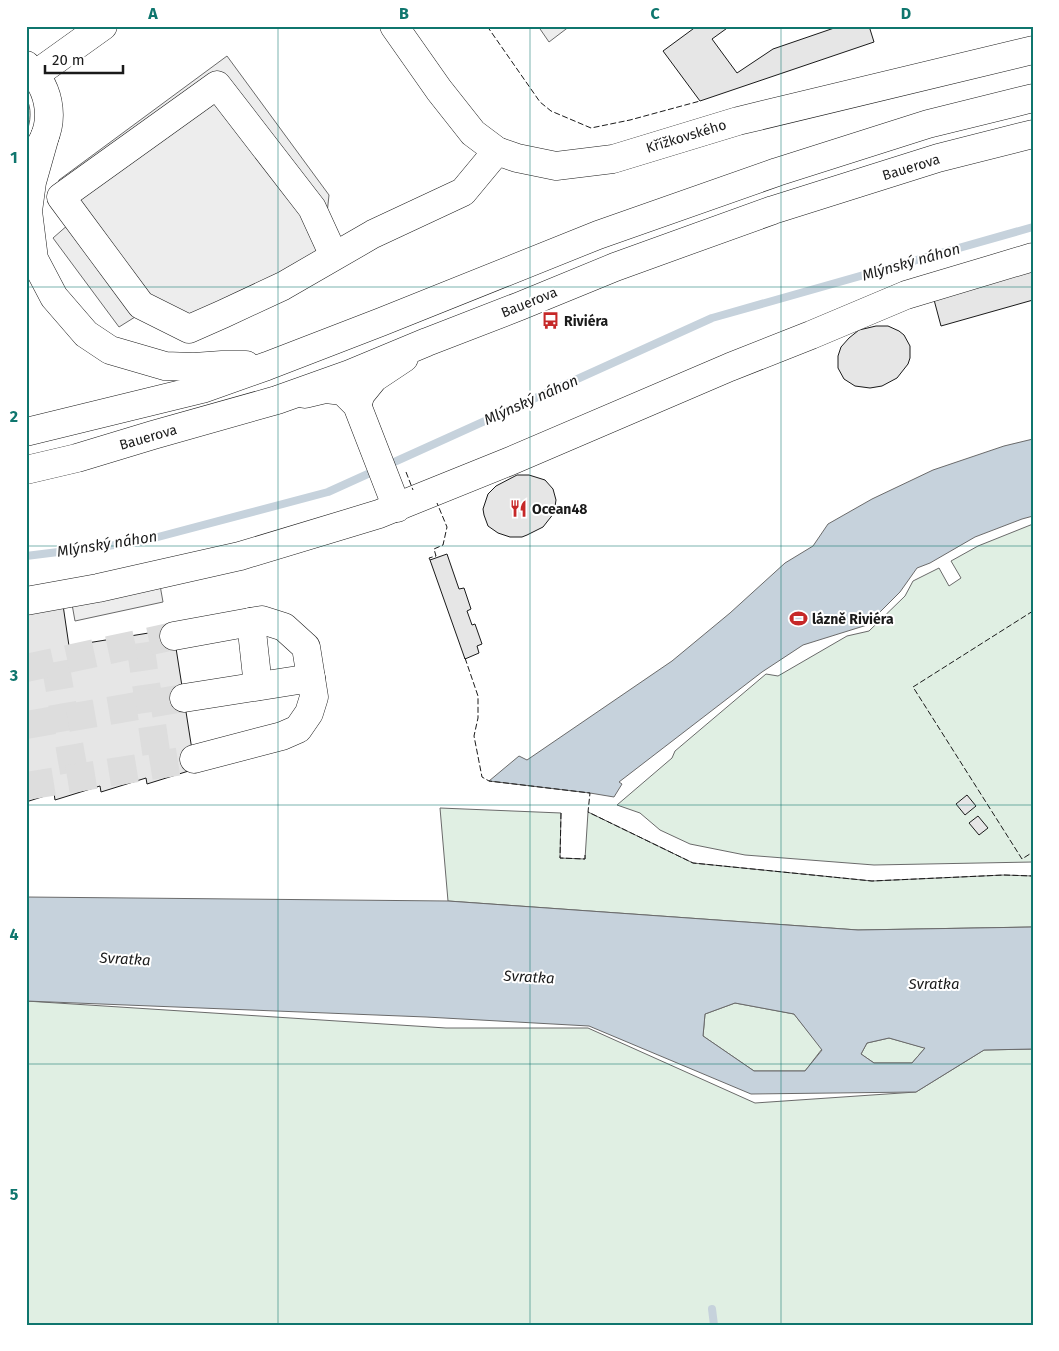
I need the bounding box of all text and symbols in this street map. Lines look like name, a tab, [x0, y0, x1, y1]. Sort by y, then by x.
text: A	[147, 4, 158, 23]
text: B	[399, 4, 409, 23]
text: C	[650, 4, 660, 23]
text: D	[901, 4, 911, 23]
scale bar	[45, 42, 122, 74]
text: 20 m	[52, 51, 85, 69]
street label: Křížkovského	[644, 116, 728, 157]
text: 1	[10, 148, 18, 167]
street label: Bauerova	[880, 151, 942, 184]
water label: Mlýnský náhon	[860, 239, 962, 285]
street label: Bauerova	[499, 283, 560, 321]
bus stop icon: Riviéra	[540, 311, 560, 331]
place label: Riviéra	[564, 313, 609, 330]
water label: Mlýnský náhon	[481, 371, 581, 429]
text: 2	[10, 407, 18, 426]
street label: Bauerova	[117, 421, 179, 454]
restaurant icon: Ocean48	[508, 499, 528, 519]
place label: Ocean48	[532, 501, 587, 518]
water label: Mlýnský náhon	[56, 527, 158, 561]
sports icon: lázně Riviéra	[788, 609, 808, 629]
place label: lázně Riviéra	[812, 611, 894, 628]
text: 3	[9, 666, 18, 685]
text: 4	[9, 925, 19, 944]
water label: Svratka	[98, 949, 151, 969]
water label: Svratka	[502, 967, 555, 987]
water label: Svratka	[907, 975, 960, 993]
text: 5	[10, 1185, 19, 1204]

